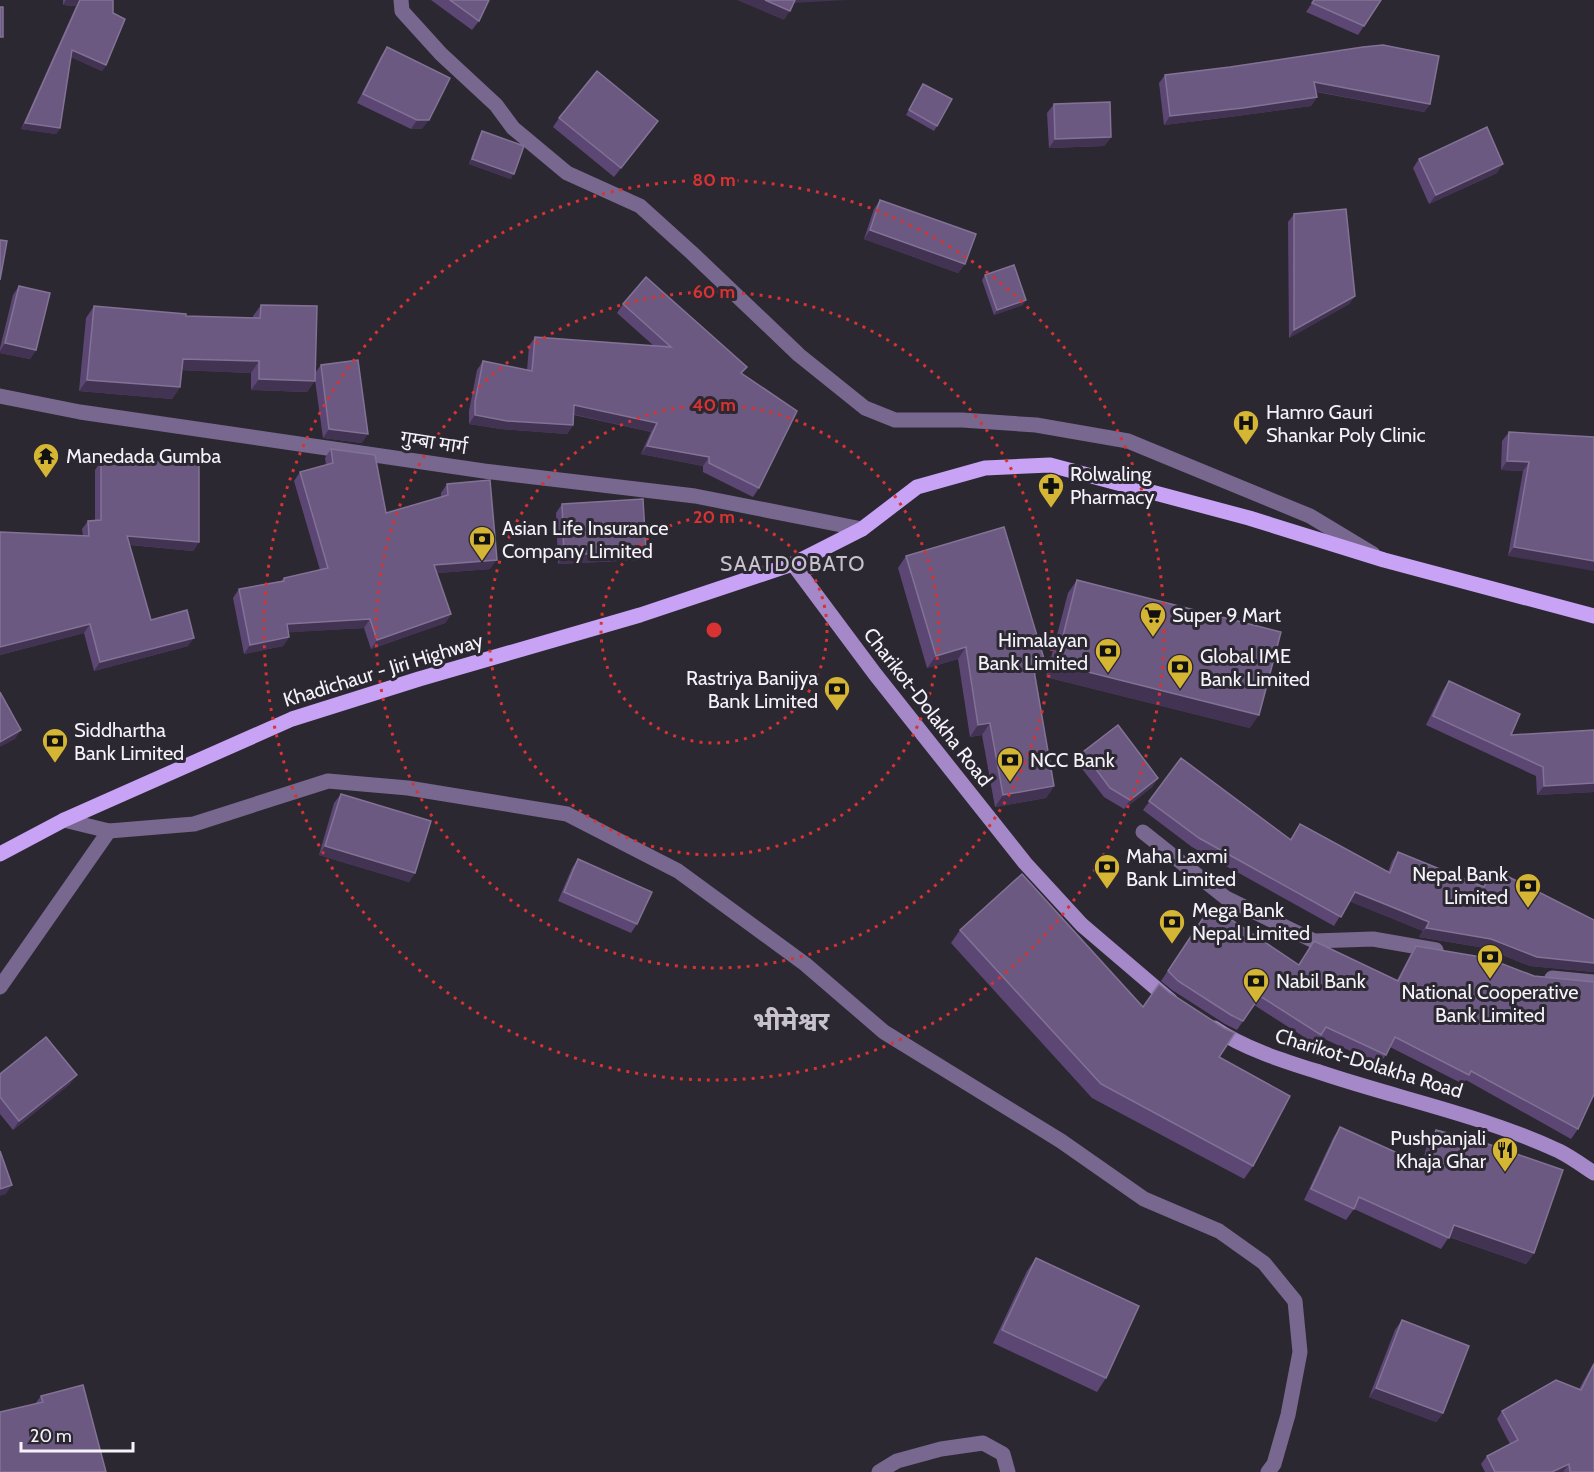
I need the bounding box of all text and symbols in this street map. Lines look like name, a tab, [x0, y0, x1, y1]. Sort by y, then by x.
text: 80 m	[692, 169, 736, 191]
text: 60 m	[693, 281, 735, 303]
text: 40 m	[692, 394, 736, 416]
place label: Hamro Gauri Shankar Poly Clinic	[1266, 400, 1426, 447]
hospital icon: Hamro Gauri Shankar Poly Clinic	[1231, 408, 1261, 446]
street label: गुम्बा मार्ग	[399, 425, 470, 460]
temple icon: Manedada Gumba	[31, 441, 61, 479]
place label: Manedada Gumba	[66, 444, 221, 468]
place label: Rolwaling Pharmacy	[1070, 462, 1154, 509]
pharmacy icon: Rolwaling Pharmacy	[1036, 471, 1066, 509]
text: 20 m	[693, 506, 735, 528]
place label: Asian Life Insurance Company Limited	[502, 516, 669, 563]
bank icon: Asian Life Insurance Company Limited	[467, 524, 497, 562]
district label: SAATDOBATO	[720, 551, 866, 576]
supermarket icon: Super 9 Mart	[1138, 600, 1168, 638]
place label: Super 9 Mart	[1172, 603, 1281, 627]
centre of rings	[704, 620, 724, 640]
street label: Charikot-Dolakha Road	[859, 623, 997, 791]
street label: Khadichaur - Jiri Highway	[280, 628, 486, 712]
place label: Himalayan Bank Limited	[978, 628, 1088, 675]
bank icon: Himalayan Bank Limited	[1093, 636, 1123, 674]
place label: Global IME Bank Limited	[1200, 644, 1310, 691]
bank icon: Global IME Bank Limited	[1165, 652, 1195, 690]
place label: Rastriya Banijya Bank Limited	[686, 666, 818, 713]
bank icon: Rastriya Banijya Bank Limited	[822, 674, 852, 712]
place label: Siddhartha Bank Limited	[74, 718, 184, 765]
bank icon: Siddhartha Bank Limited	[40, 726, 70, 764]
bank icon: NCC Bank	[995, 745, 1025, 783]
place label: NCC Bank	[1030, 748, 1115, 772]
place label: Maha Laxmi Bank Limited	[1126, 844, 1236, 891]
bank icon: Maha Laxmi Bank Limited	[1092, 852, 1122, 890]
place label: Nepal Bank Limited	[1412, 862, 1508, 909]
bank icon: Nepal Bank Limited	[1513, 871, 1543, 909]
place label: Mega Bank Nepal Limited	[1192, 898, 1310, 945]
bank icon: Mega Bank Nepal Limited	[1157, 907, 1187, 945]
bank icon: National Cooperative Bank Limited	[1475, 942, 1505, 980]
bank icon: Nabil Bank	[1241, 966, 1271, 1004]
place label: Nabil Bank	[1276, 969, 1366, 993]
place label: National Cooperative Bank Limited	[1401, 980, 1579, 1027]
district label: भीमेश्वर	[753, 1005, 830, 1037]
street label: Charikot-Dolakha Road	[1272, 1023, 1466, 1103]
place label: Pushpanjali Khaja Ghar	[1390, 1126, 1487, 1173]
restaurant icon: Pushpanjali Khaja Ghar	[1490, 1135, 1520, 1173]
scale bar	[21, 1415, 134, 1453]
text: 20 m	[30, 1425, 72, 1447]

